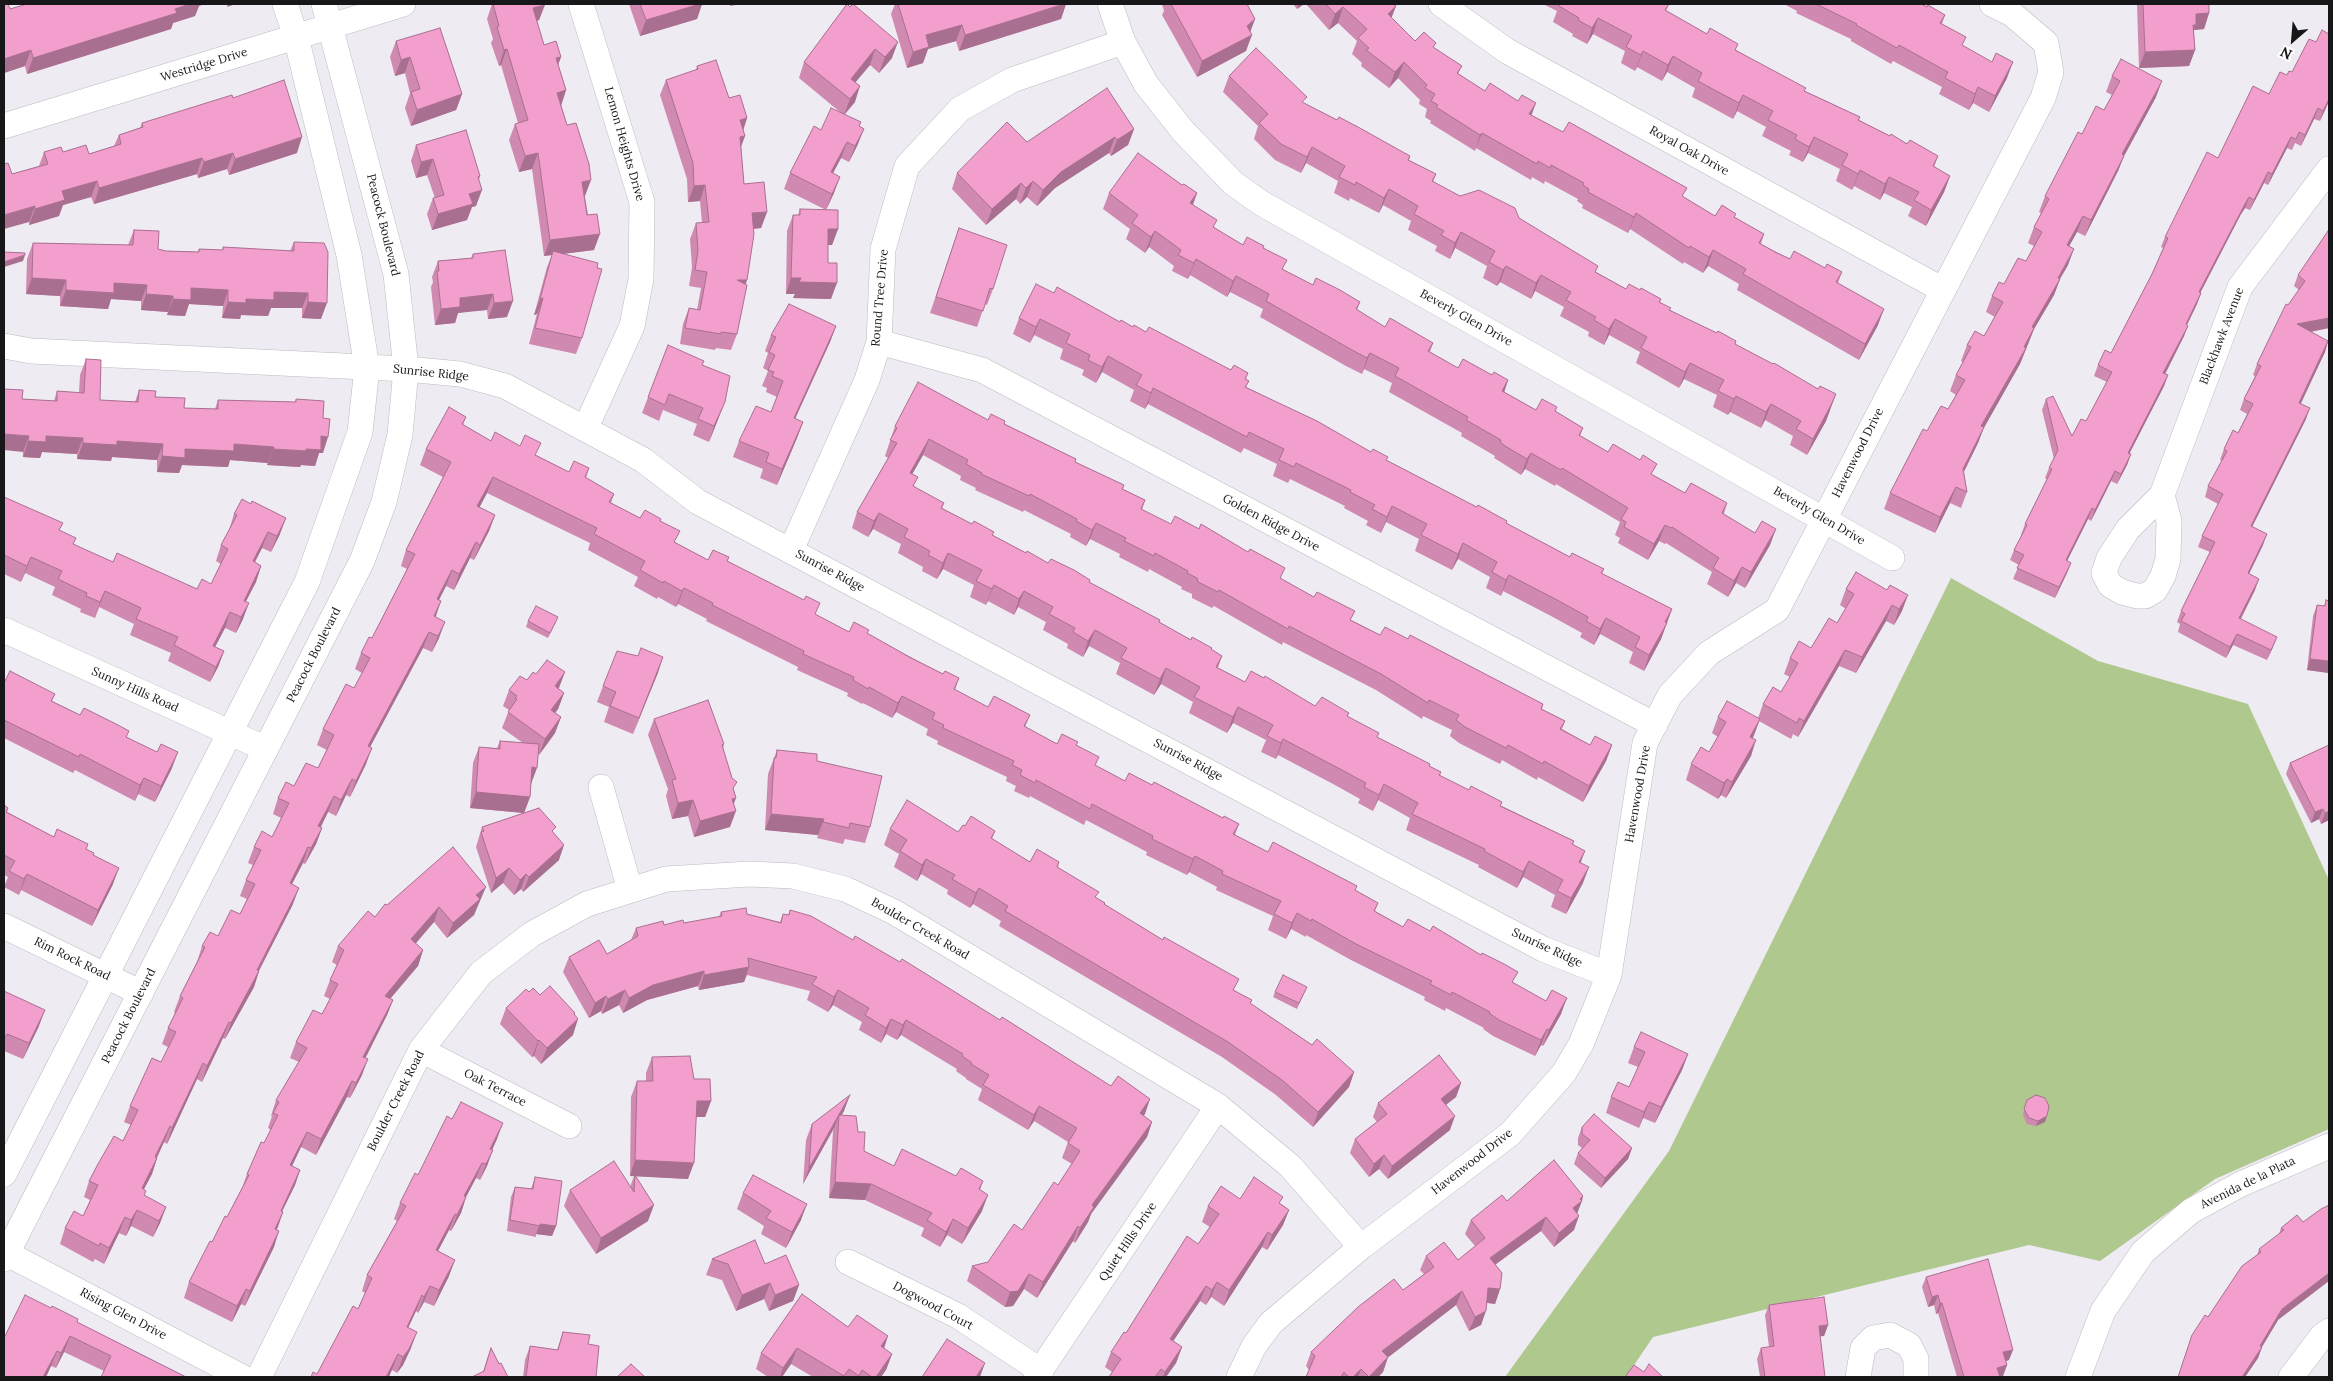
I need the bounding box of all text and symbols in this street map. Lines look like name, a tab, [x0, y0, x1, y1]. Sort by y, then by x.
north arrow	[2268, 15, 2318, 65]
text: N	[2277, 43, 2295, 64]
street label: Westridge Drive	[159, 45, 249, 85]
street label: Lemon Heights Drive	[601, 85, 647, 203]
street label: Royal Oak Drive	[1647, 123, 1731, 179]
street label: Peacock Boulevard	[363, 172, 403, 278]
street label: Round Tree Drive	[869, 249, 891, 347]
street label: Blackhawk Avenue	[2197, 285, 2247, 387]
street label: Beverly Glen Drive	[1417, 287, 1515, 349]
street label: Sunrise Ridge	[392, 362, 470, 384]
street label: Havenwood Drive	[1829, 406, 1887, 500]
street label: Beverly Glen Drive	[1771, 484, 1867, 548]
street label: Golden Ridge Drive	[1220, 491, 1322, 555]
street label: Sunrise Ridge	[793, 547, 867, 595]
street label: Peacock Boulevard	[284, 605, 344, 705]
street label: Sunny Hills Road	[89, 664, 181, 716]
street label: Sunrise Ridge	[1151, 736, 1225, 784]
street label: Havenwood Drive	[1622, 744, 1654, 844]
street label: Boulder Creek Road	[868, 895, 972, 963]
street label: Sunrise Ridge	[1509, 925, 1585, 971]
street label: Rim Rock Road	[32, 934, 112, 984]
street label: Peacock Boulevard	[99, 966, 159, 1066]
street label: Boulder Creek Road	[364, 1048, 428, 1154]
street label: Oak Terrace	[461, 1066, 529, 1110]
street label: Havenwood Drive	[1429, 1126, 1515, 1198]
street label: Avenida de la Plata	[2198, 1154, 2298, 1212]
street label: Quiet Hills Drive	[1096, 1200, 1160, 1284]
street label: Dogwood Court	[890, 1279, 976, 1333]
street label: Rising Glen Drive	[77, 1285, 169, 1343]

